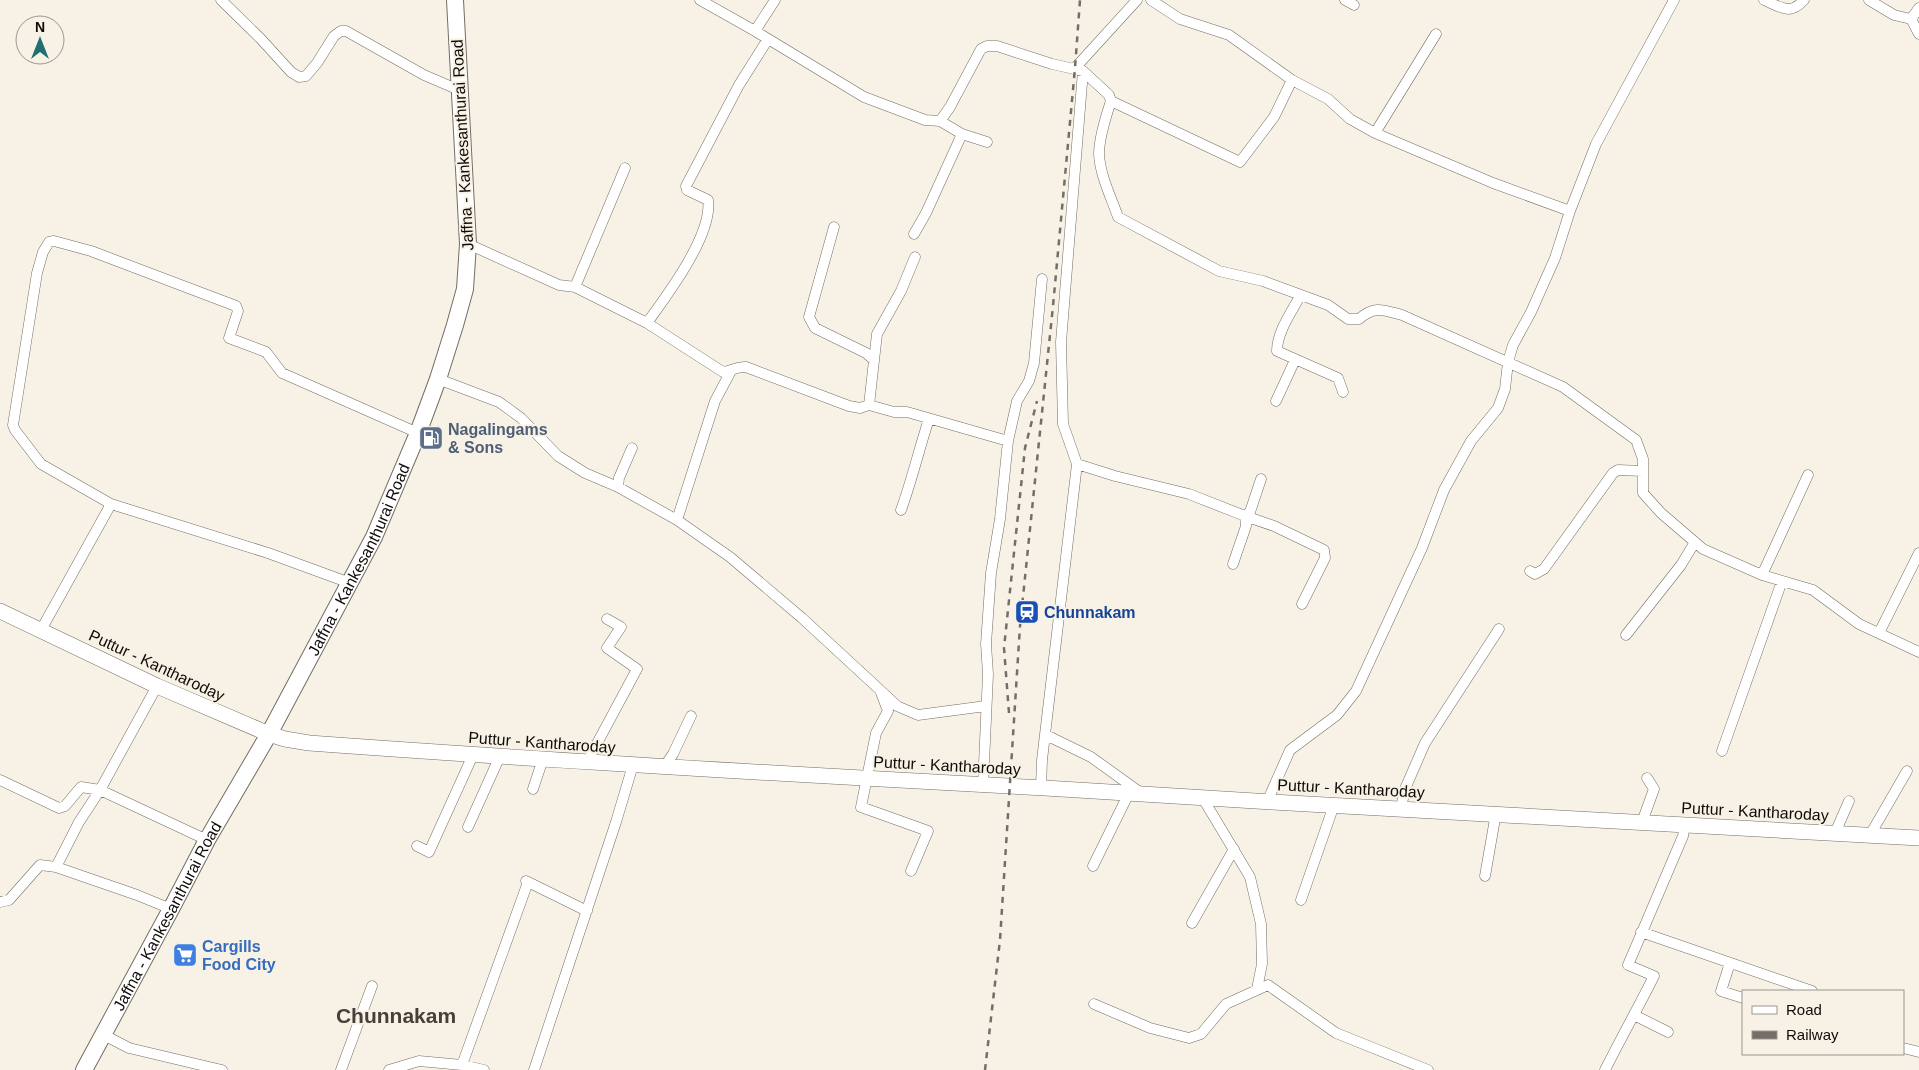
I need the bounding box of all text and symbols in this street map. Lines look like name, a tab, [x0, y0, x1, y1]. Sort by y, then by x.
north arrow	[15, 15, 65, 65]
text: N	[35, 19, 45, 35]
street label: Jaffna - Kankesanthurai Road	[448, 39, 477, 251]
place label: Nagalingams & Sons	[448, 421, 548, 456]
fuel station icon: Nagalingams & Sons	[418, 425, 444, 451]
street label: Jaffna - Kankesanthurai Road	[305, 461, 413, 658]
station icon: Chunnakam	[1014, 599, 1040, 625]
place label: Chunnakam	[1044, 604, 1136, 621]
street label: Puttur - Kantharoday	[86, 627, 227, 704]
street label: Puttur - Kantharoday	[468, 729, 616, 756]
street label: Puttur - Kantharoday	[873, 753, 1021, 778]
street label: Puttur - Kantharoday	[1277, 776, 1425, 801]
street label: Puttur - Kantharoday	[1681, 799, 1829, 824]
street label: Jaffna - Kankesanthurai Road	[110, 819, 225, 1013]
place label: Cargills Food City	[202, 938, 276, 973]
supermarket icon: Cargills Food City	[172, 942, 198, 968]
legend	[1742, 990, 1904, 1055]
text: Road	[1786, 1001, 1822, 1018]
district label: Chunnakam	[336, 1004, 456, 1027]
text: Railway	[1786, 1026, 1839, 1043]

